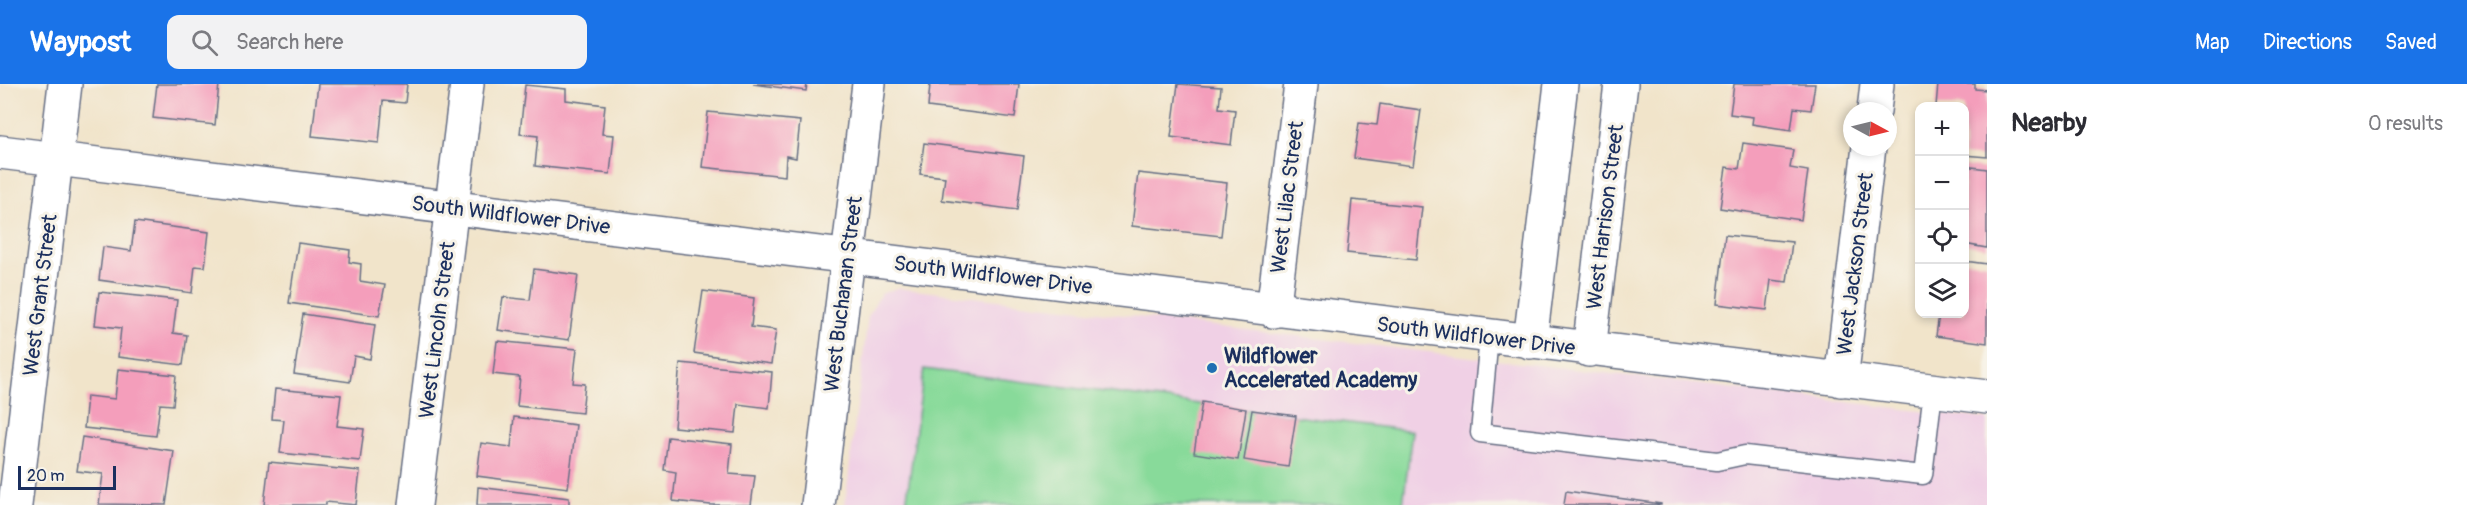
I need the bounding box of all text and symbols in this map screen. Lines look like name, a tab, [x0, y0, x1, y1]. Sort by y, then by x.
search box	[167, 15, 587, 69]
text: Waypost	[30, 25, 131, 60]
icon: search	[188, 26, 221, 59]
text: Search here	[236, 28, 343, 56]
text: Map	[2195, 29, 2230, 56]
text: Directions	[2263, 29, 2352, 56]
text: Saved	[2385, 29, 2437, 56]
north arrow	[1843, 102, 1897, 156]
map controls	[1915, 102, 1969, 318]
button: +	[1915, 102, 1969, 156]
text: Nearby	[2011, 107, 2087, 139]
text: 0 results	[2368, 111, 2443, 136]
street label: West Lilac Street	[1265, 119, 1310, 275]
street label: West Harrison Street	[1581, 122, 1630, 311]
button: −	[1915, 156, 1969, 210]
street label: West Jackson Street	[1831, 171, 1880, 357]
street label: South Wildflower Drive	[410, 190, 612, 241]
street label: West Buchanan Street	[818, 194, 869, 394]
button: locate	[1915, 210, 1969, 264]
street label: West Grant Street	[17, 212, 64, 378]
street label: West Lincoln Street	[413, 239, 462, 420]
street label: South Wildflower Drive	[892, 250, 1094, 301]
button: layers	[1915, 264, 1969, 318]
street label: South Wildflower Drive	[1375, 311, 1577, 362]
place label: Wildflower Accelerated Academy	[1224, 343, 1417, 394]
marker: Wildflower Accelerated Academy	[1205, 361, 1219, 375]
scale bar	[18, 463, 116, 490]
text: 20 m	[27, 466, 65, 486]

